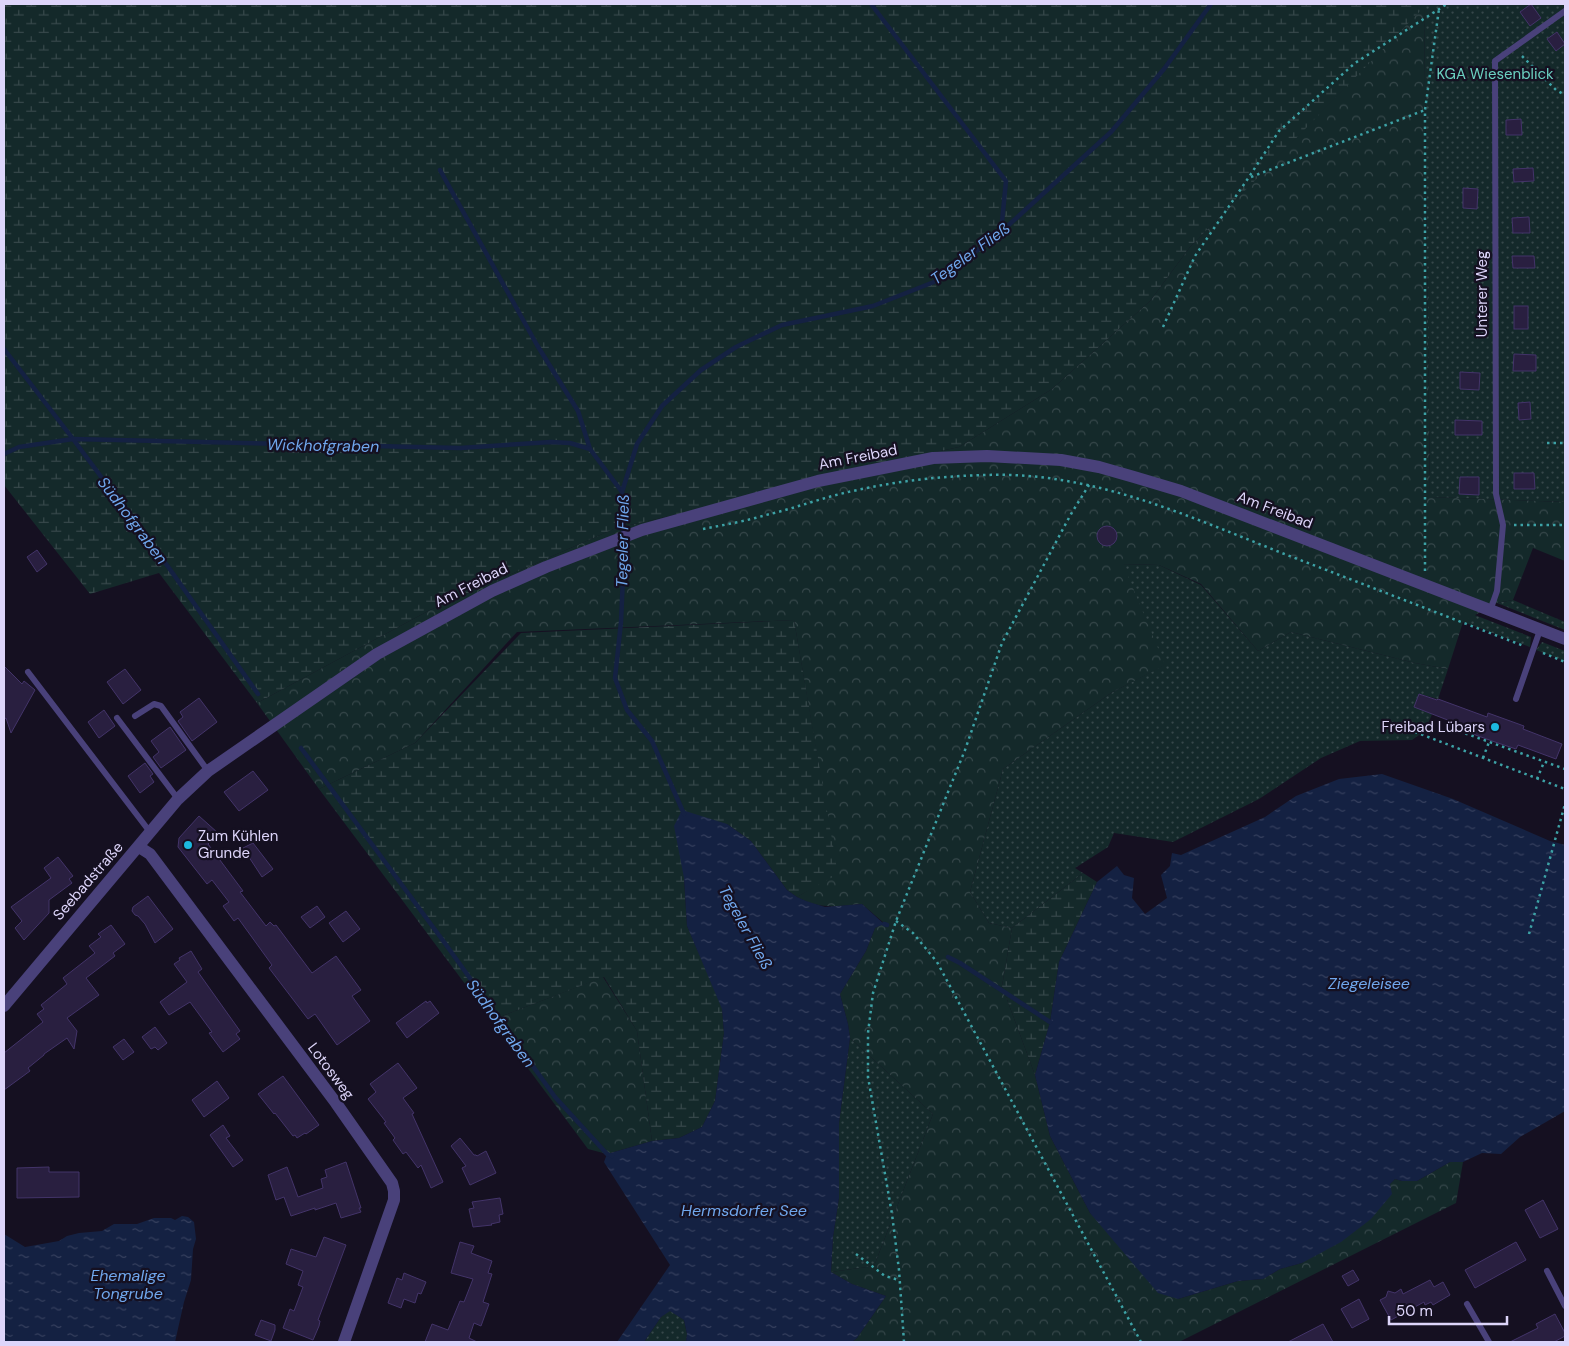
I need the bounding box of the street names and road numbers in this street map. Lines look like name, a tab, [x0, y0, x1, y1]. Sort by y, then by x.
street label: Unterer Weg	[1472, 251, 1492, 337]
street label: Am Freibad	[817, 440, 899, 474]
street label: Am Freibad	[1234, 486, 1316, 534]
street label: Am Freibad	[431, 558, 511, 612]
street label: Seebadstraße	[48, 838, 128, 924]
street label: Lotosweg	[303, 1039, 359, 1103]

